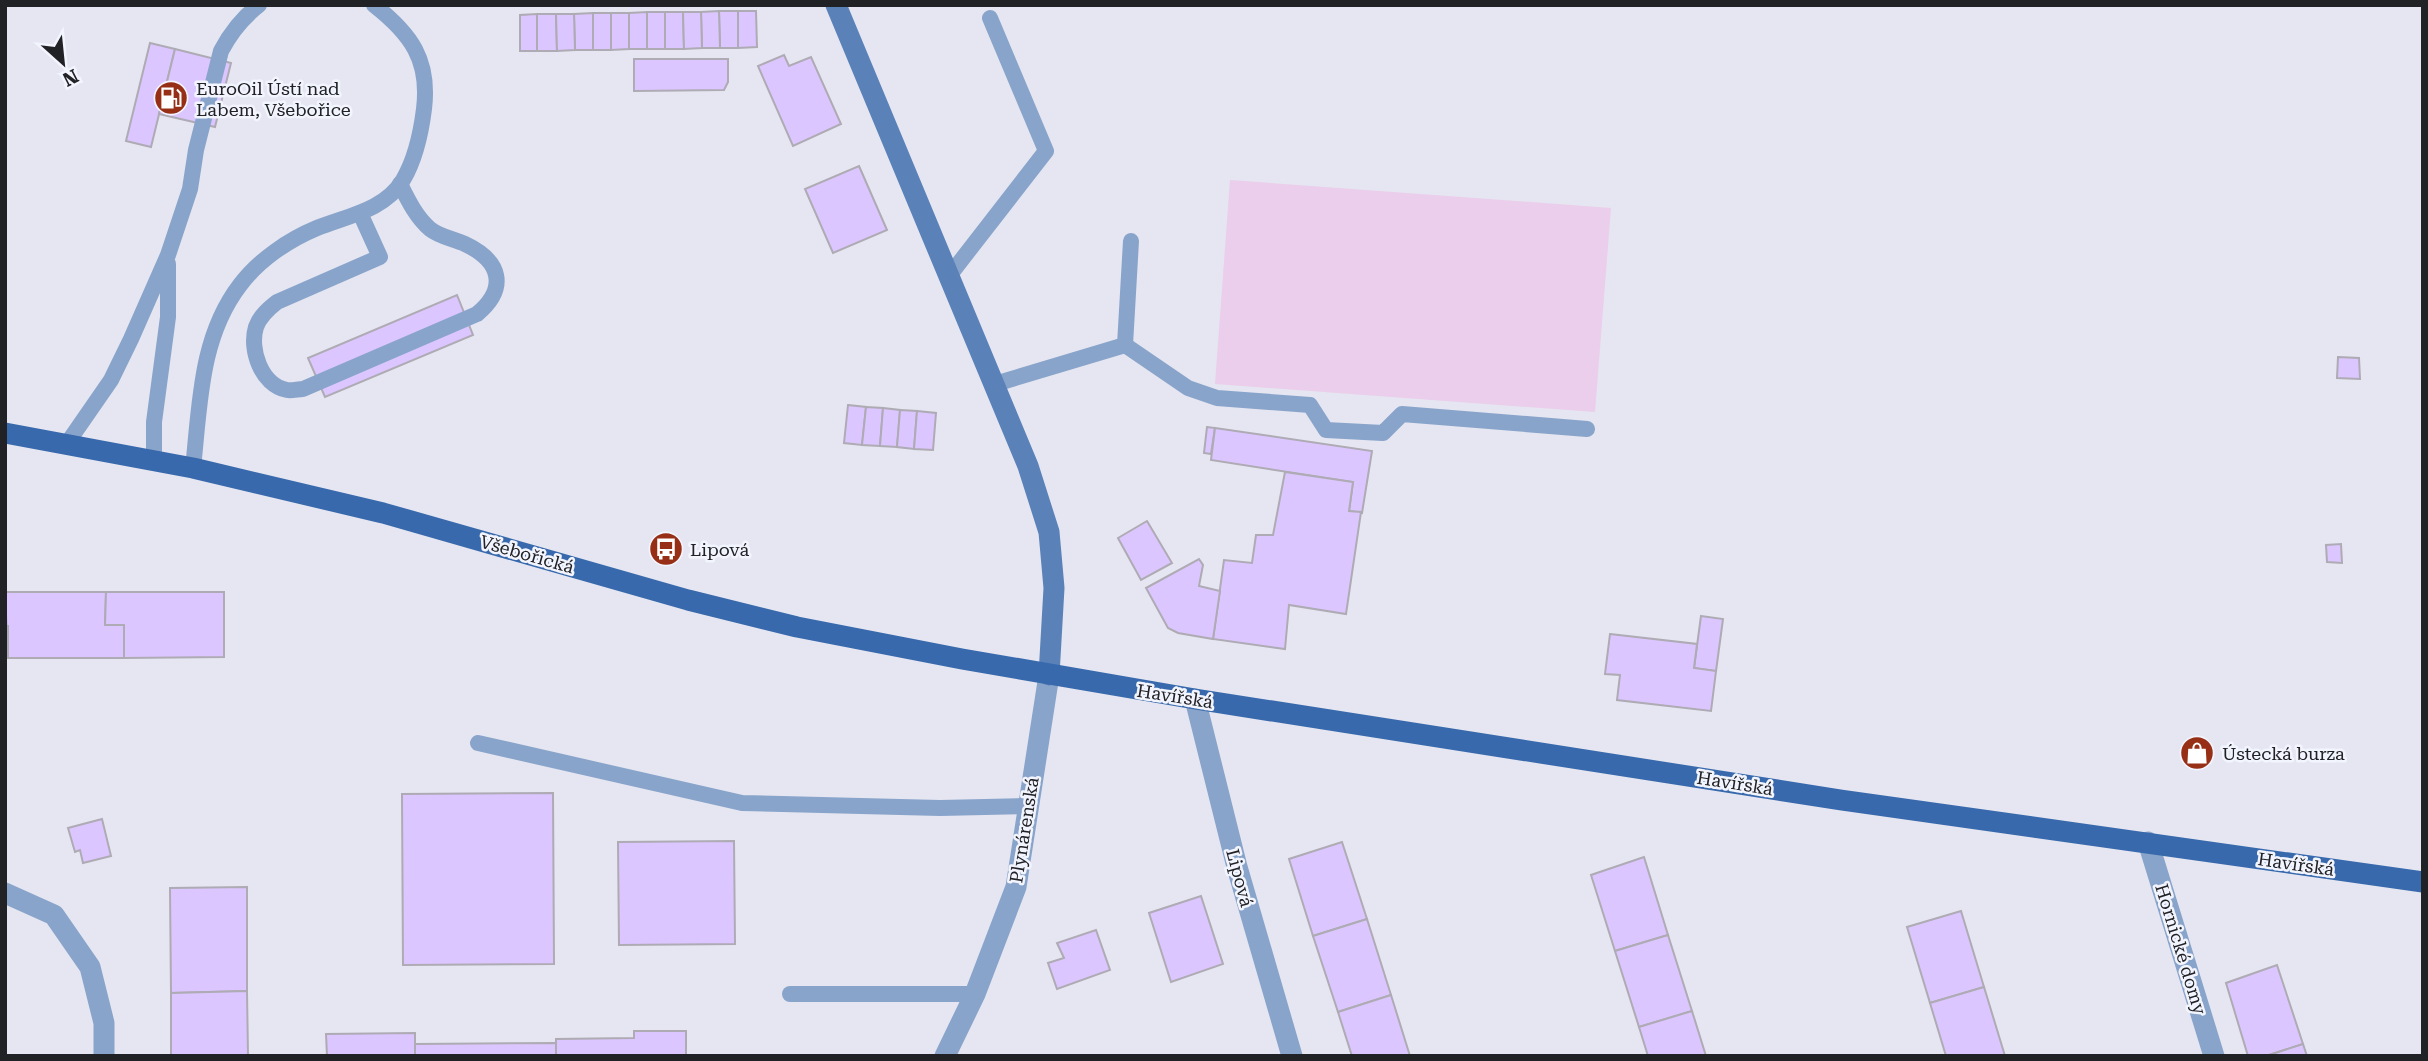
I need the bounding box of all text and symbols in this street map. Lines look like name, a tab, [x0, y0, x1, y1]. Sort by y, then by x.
north arrow	[28, 28, 98, 98]
text: N	[58, 64, 82, 91]
place label: EuroOil Ústí nad Labem, Všebořice	[196, 78, 351, 120]
fuel station icon: EuroOil Ústí nad Labem, Všebořice	[152, 79, 190, 117]
bus stop icon: Lipová	[647, 530, 685, 568]
street label: Všebořická	[478, 531, 577, 578]
place label: Lipová	[690, 539, 749, 560]
street label: Havířská	[1135, 680, 1215, 712]
shop icon: Ústecká burza	[2178, 734, 2216, 772]
place label: Ústecká burza	[2222, 743, 2345, 764]
street label: Havířská	[1695, 767, 1775, 799]
street label: Plynárenská	[1005, 775, 1043, 884]
street label: Lipová	[1222, 847, 1258, 910]
street label: Havířská	[2257, 848, 2336, 880]
street label: Hornické domy	[2151, 881, 2211, 1017]

